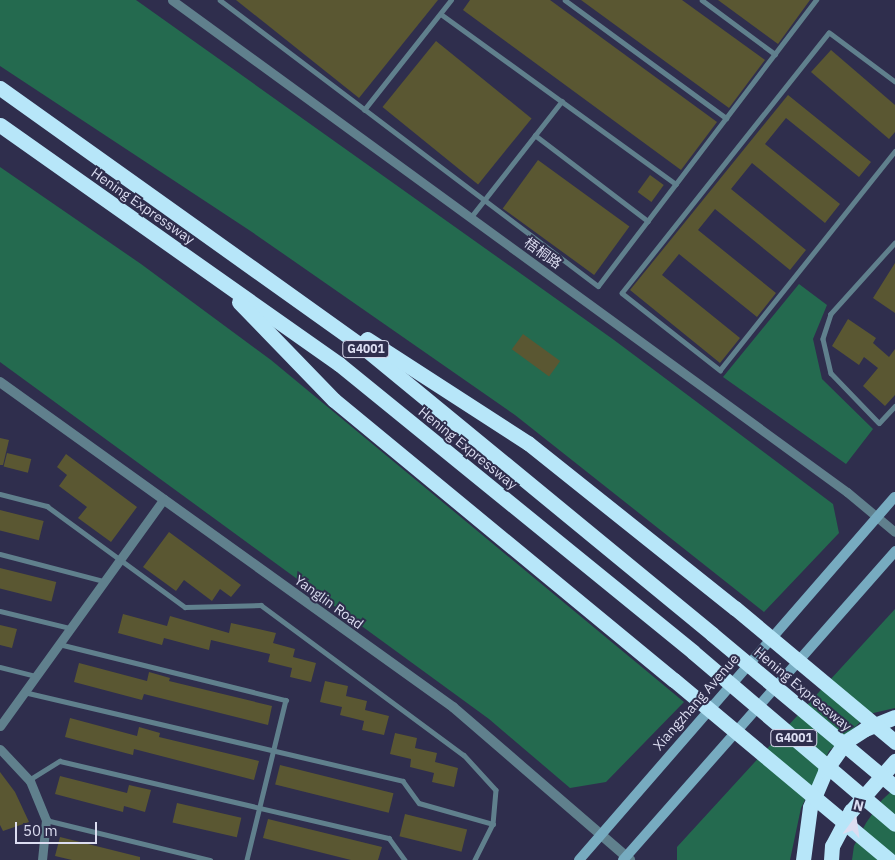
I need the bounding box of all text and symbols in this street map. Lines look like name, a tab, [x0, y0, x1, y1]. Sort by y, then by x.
street label: Hening Expressway	[88, 164, 198, 248]
street label: 梧桐路	[521, 234, 565, 272]
road number: G4001	[342, 339, 390, 358]
street label: Hening Expressway	[415, 403, 521, 493]
street label: Yanglin Road	[291, 571, 367, 633]
street label: Hening Expressway	[751, 643, 855, 735]
street label: Xiangzhang Avenue	[650, 650, 742, 754]
road number: G4001	[770, 728, 818, 748]
north arrow	[830, 795, 880, 845]
text: N	[852, 795, 866, 815]
scale bar	[18, 812, 100, 844]
text: 50 m	[23, 821, 58, 840]

